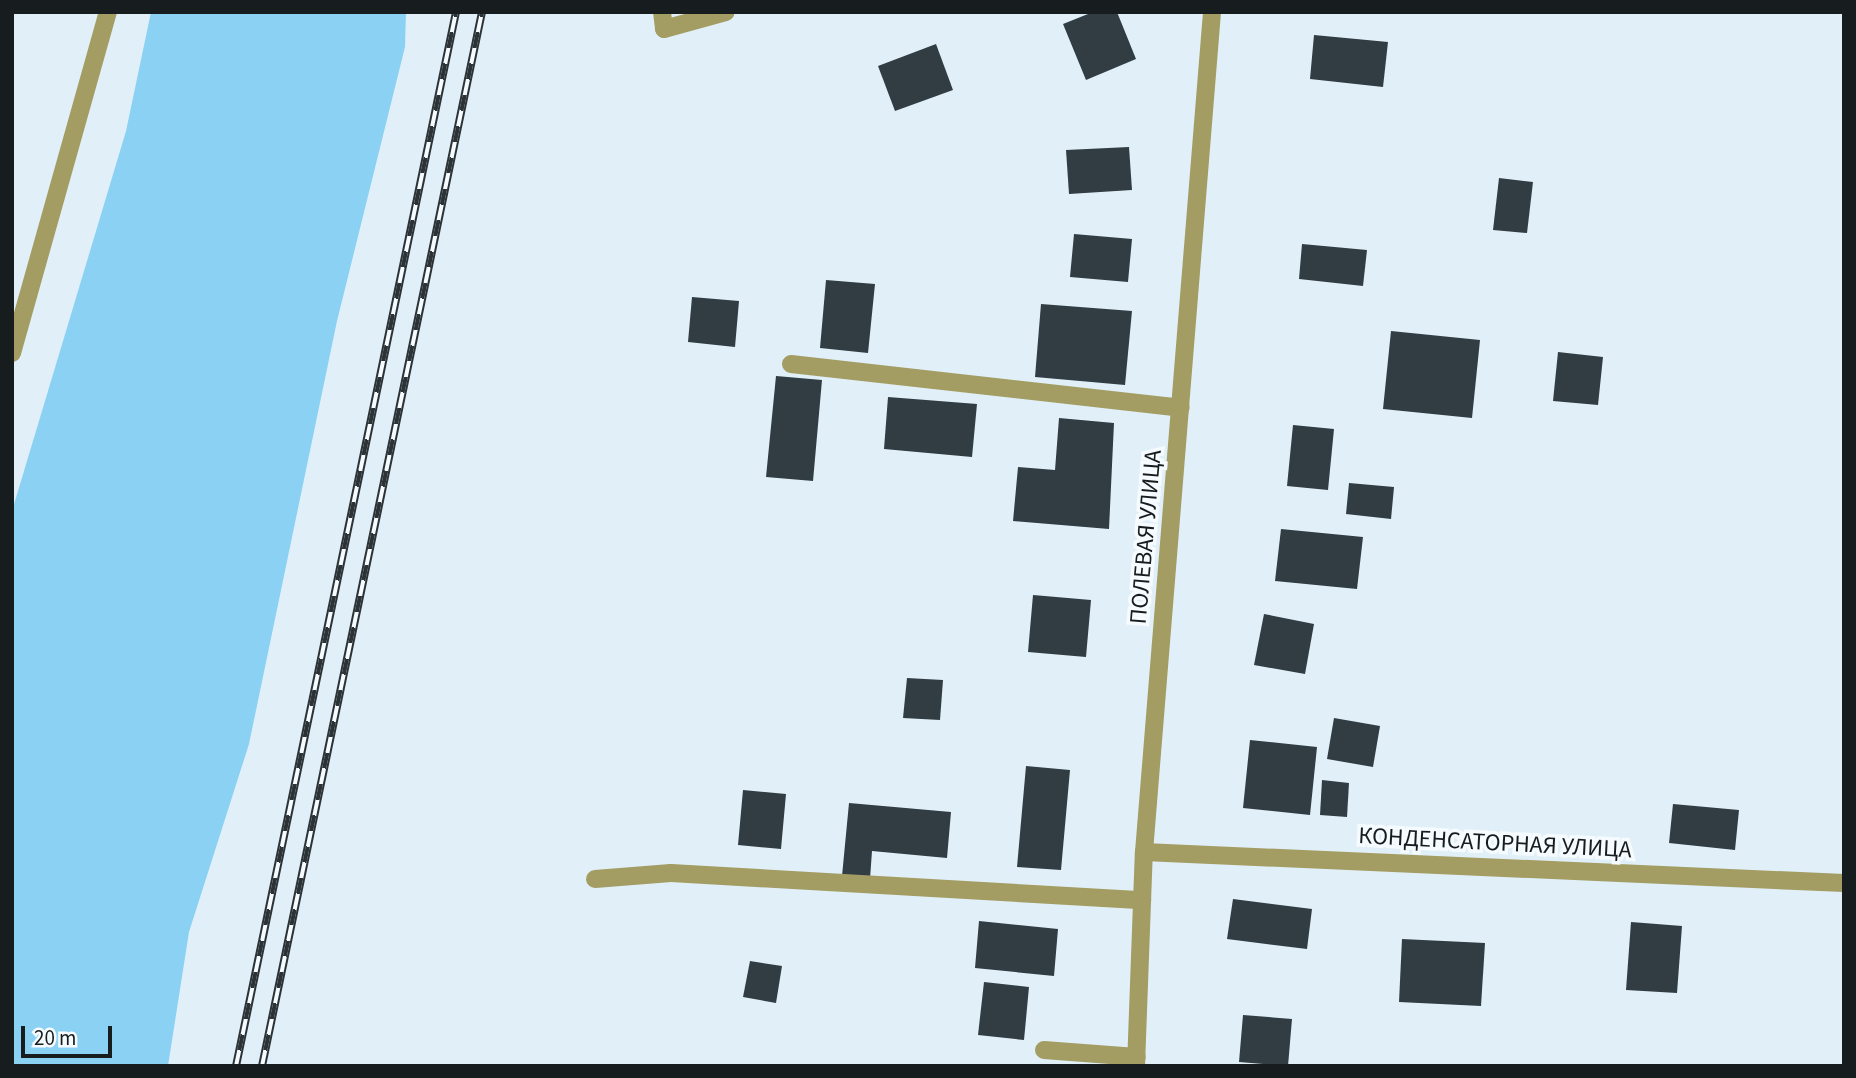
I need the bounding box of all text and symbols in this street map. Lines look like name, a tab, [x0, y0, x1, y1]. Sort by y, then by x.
street label: ПОЛЕВАЯ УЛИЦА	[1124, 449, 1168, 625]
street label: КОНДЕНСАТОРНАЯ УЛИЦА	[1358, 821, 1632, 865]
scale bar	[24, 1012, 116, 1056]
text: 20 m	[34, 1023, 76, 1053]

